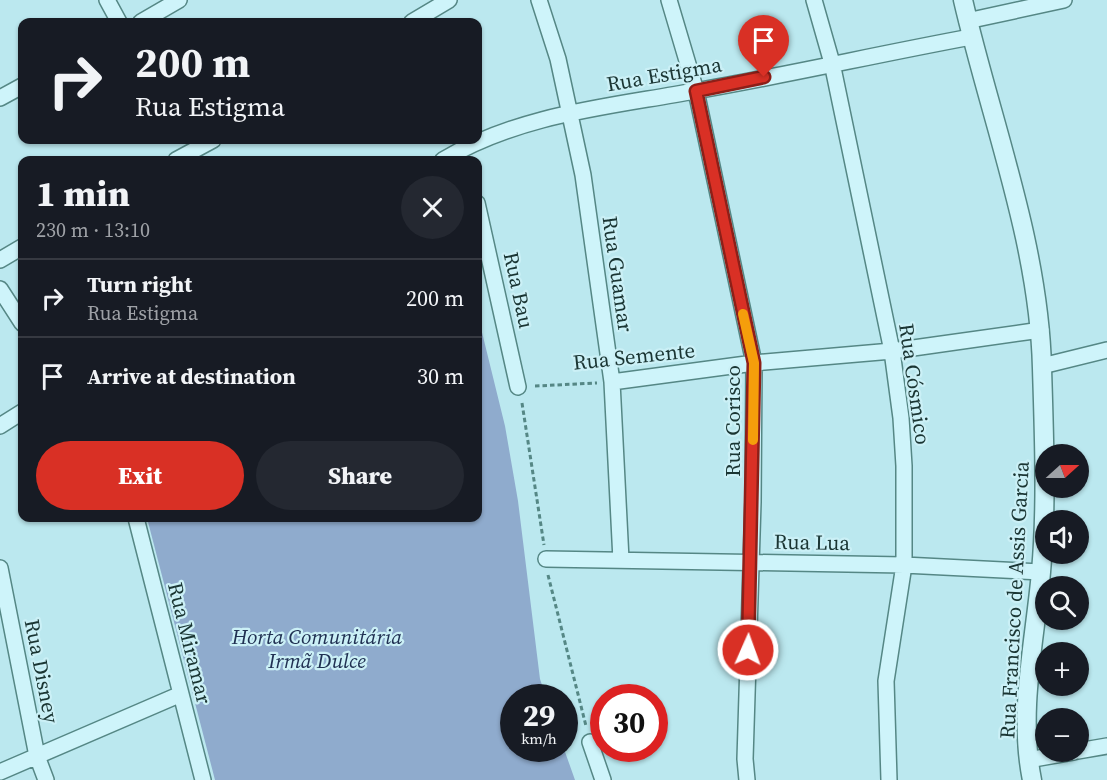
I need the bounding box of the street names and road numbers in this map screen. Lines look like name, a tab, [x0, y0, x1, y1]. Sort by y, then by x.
street label: Rua Estigma	[604, 50, 724, 98]
street label: Rua Guamar	[596, 214, 641, 334]
street label: Rua Bau	[497, 249, 541, 331]
street label: Rua Cósmico	[892, 322, 938, 446]
street label: Rua Semente	[572, 335, 696, 377]
street label: Rua Corisco	[718, 365, 747, 477]
street label: Rua Francisco de Assis Garcia	[992, 460, 1036, 740]
street label: Rua Lua	[774, 527, 851, 557]
street label: Rua Miramar	[161, 579, 219, 707]
street label: Rua Disney	[18, 616, 66, 726]

